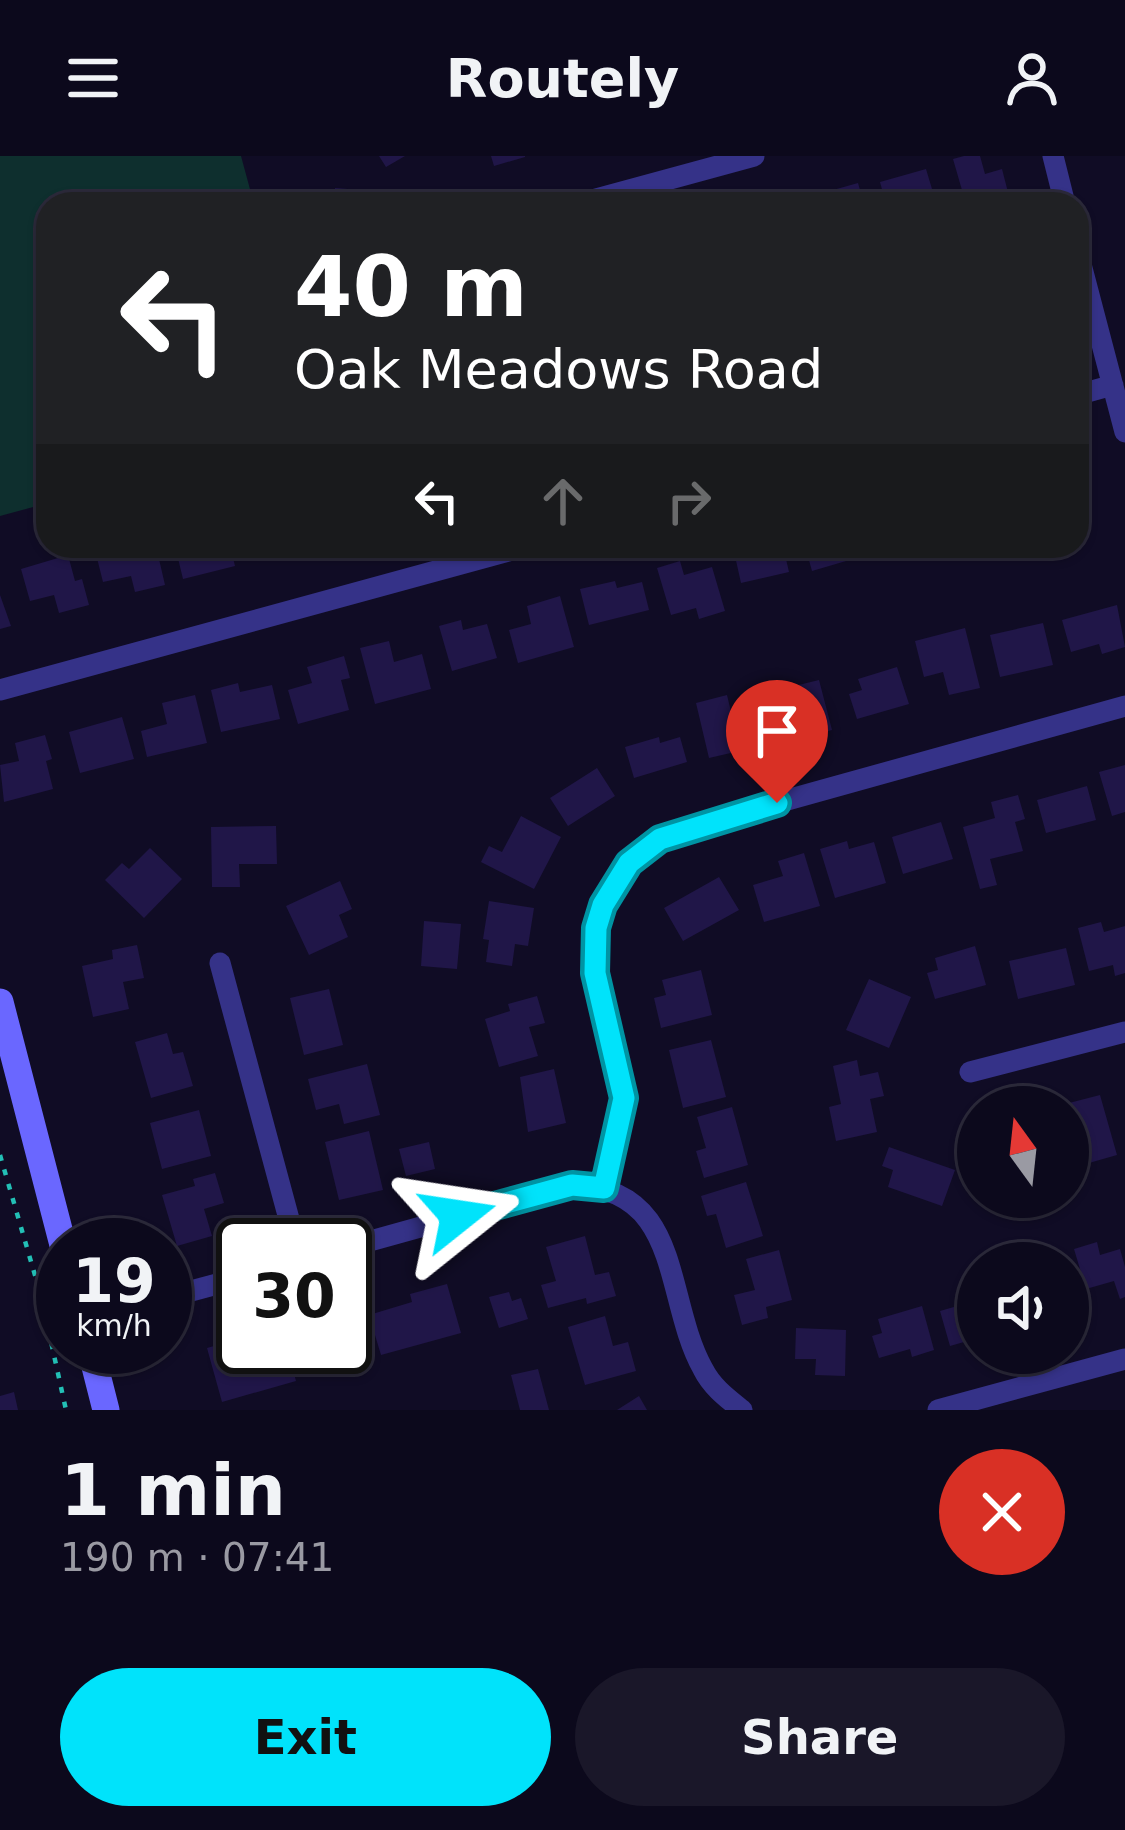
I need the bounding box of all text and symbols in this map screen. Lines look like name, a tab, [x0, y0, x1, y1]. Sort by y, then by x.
icon: menu	[60, 45, 126, 111]
icon: person	[999, 45, 1065, 111]
text: Routely	[446, 47, 679, 110]
text: 40 m	[294, 238, 528, 336]
icon: left	[96, 240, 252, 396]
text: Oak Meadows Road	[294, 338, 823, 401]
icon: left	[404, 468, 470, 534]
icon: ahead	[530, 468, 596, 534]
icon: right	[656, 468, 722, 534]
pin	[726, 680, 828, 803]
icon: arrive	[744, 698, 810, 764]
north arrow	[957, 1086, 1089, 1218]
map controls	[957, 1086, 1089, 1374]
position arrow	[395, 1153, 521, 1279]
speed limit sign: 30	[216, 1218, 372, 1374]
button: sound	[957, 1242, 1089, 1374]
text: 19	[72, 1246, 156, 1316]
text: km/h	[76, 1308, 152, 1343]
text: 1 min	[60, 1448, 286, 1532]
button: close	[939, 1449, 1065, 1575]
text: 190 m · 07:41	[60, 1535, 334, 1580]
button: Exit	[60, 1668, 551, 1806]
button: Share	[575, 1668, 1065, 1806]

